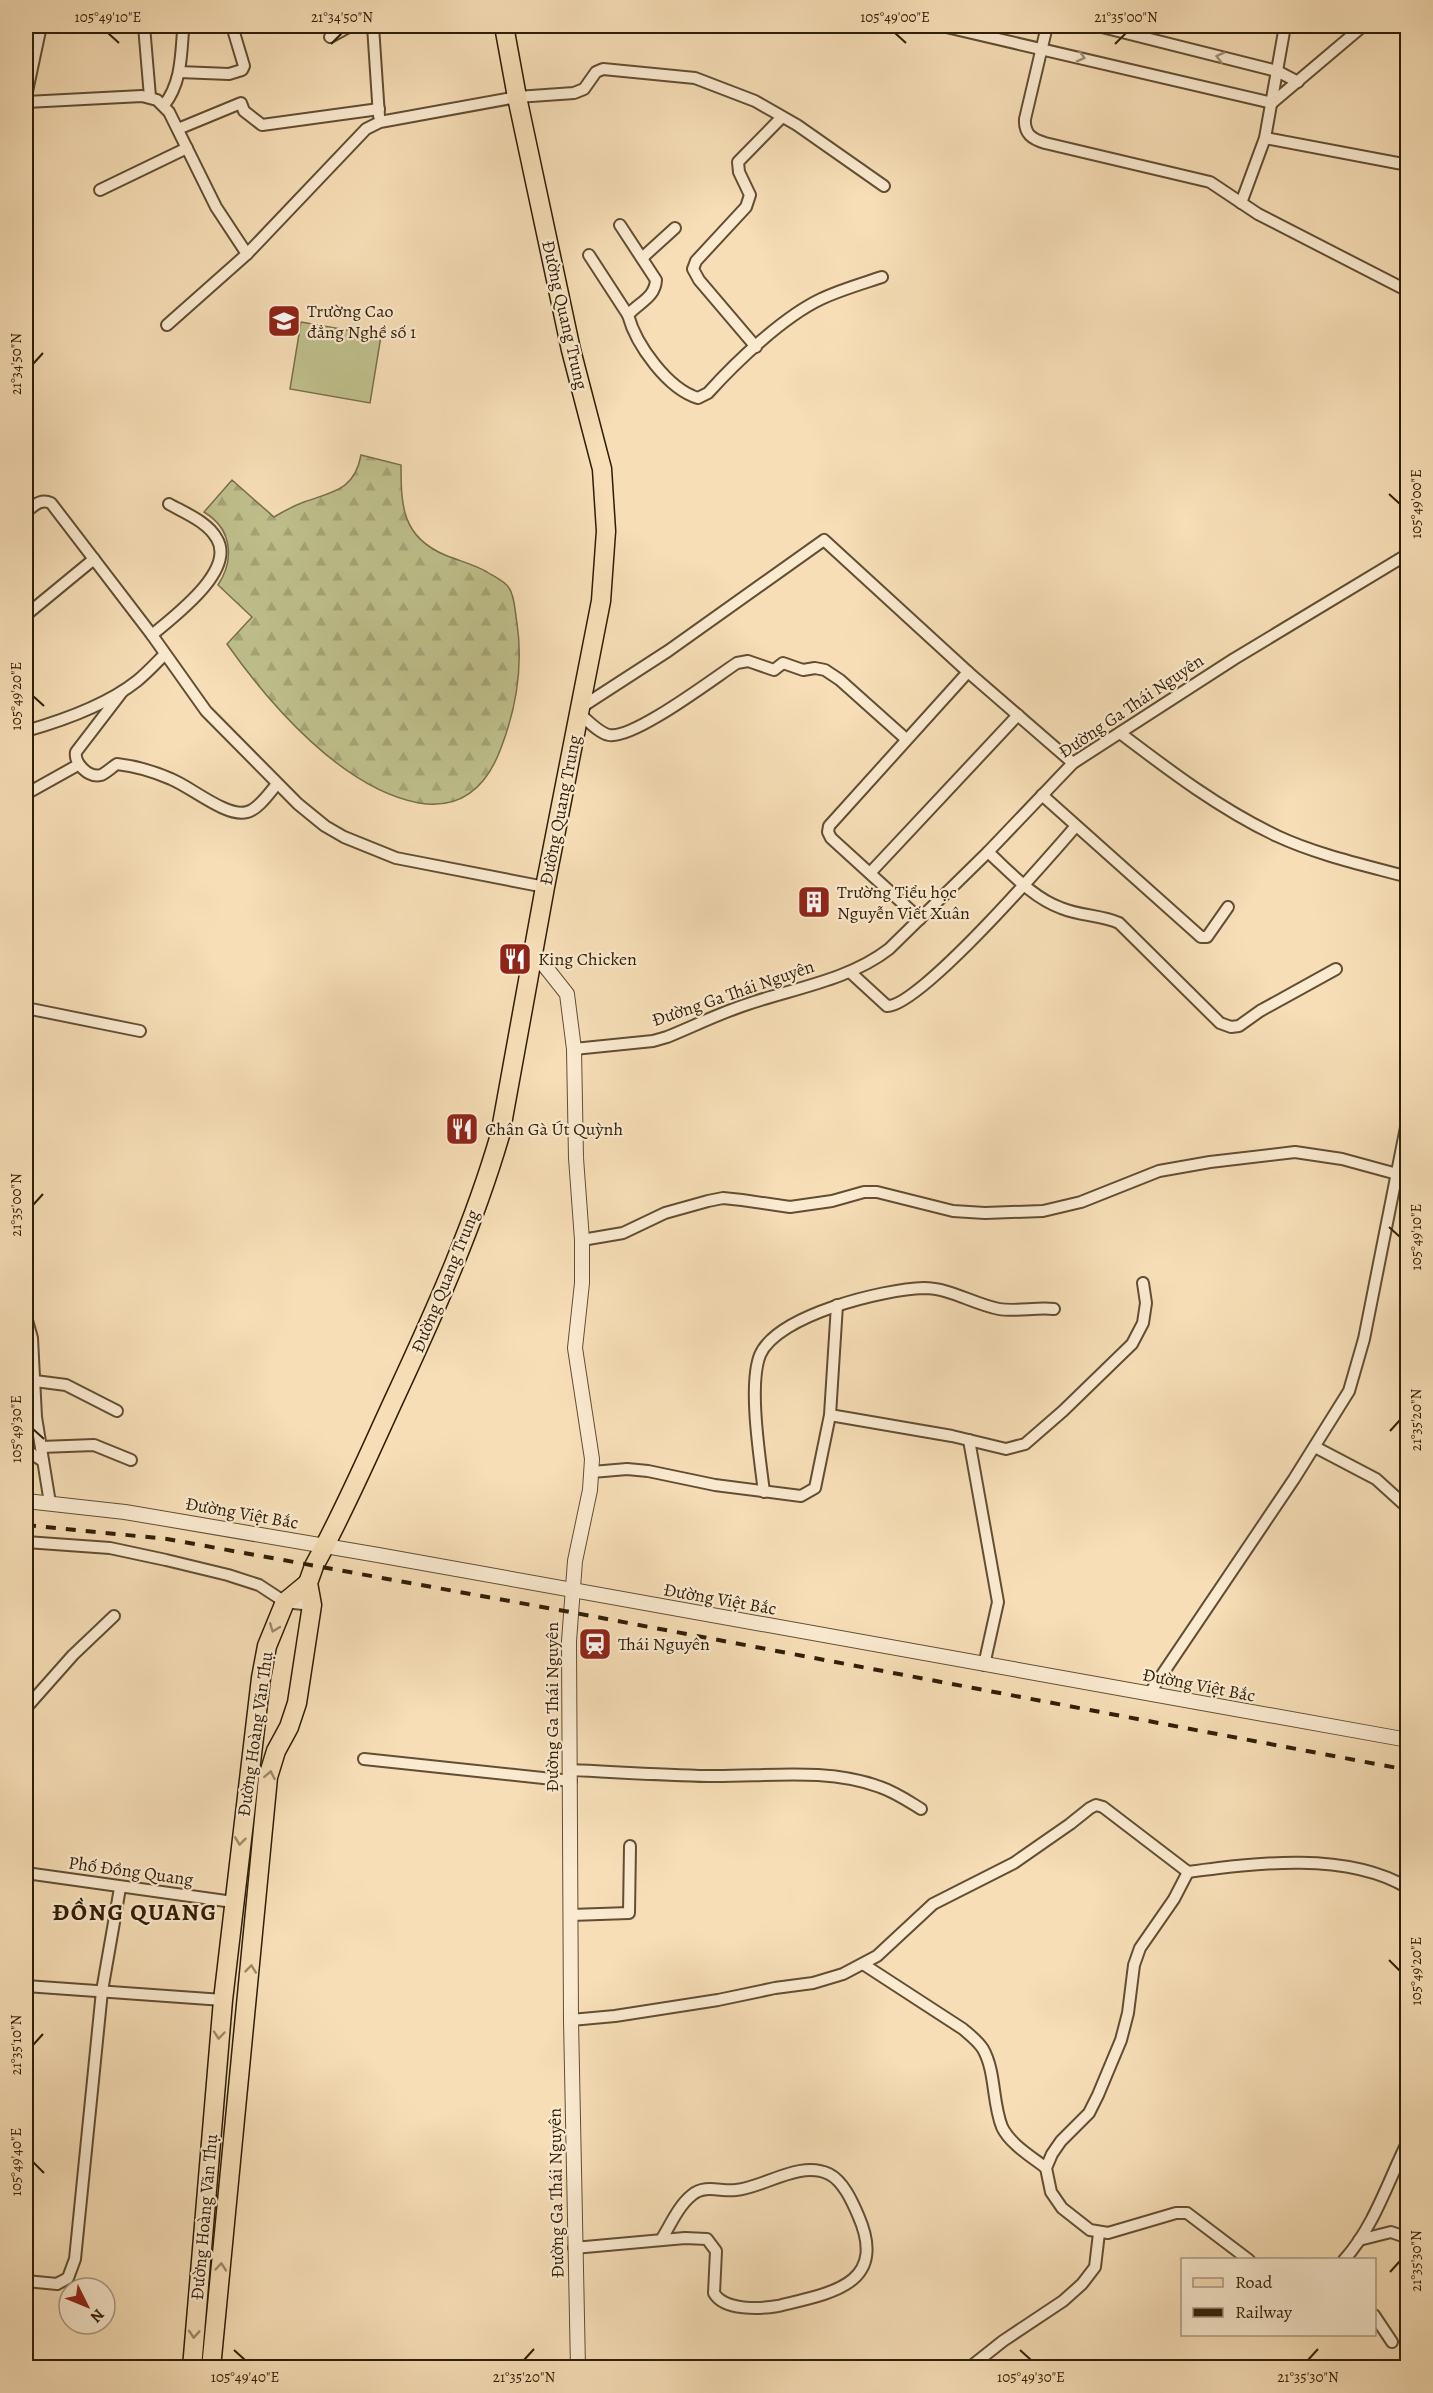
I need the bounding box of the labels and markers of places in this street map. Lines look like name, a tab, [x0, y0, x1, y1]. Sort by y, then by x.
place label: Trường Cao đẳng Nghề số 1	[307, 299, 416, 344]
school or university icon: Trường Cao đẳng Nghề số 1	[266, 303, 302, 339]
place label: Trường Tiểu học Nguyễn Viết Xuân	[837, 880, 970, 925]
building icon: Trường Tiểu học Nguyễn Viết Xuân	[796, 884, 832, 920]
restaurant icon: King Chicken	[497, 941, 533, 977]
place label: King Chicken	[538, 947, 637, 971]
restaurant icon: Chân Gà Út Quỳnh	[444, 1111, 480, 1147]
place label: Chân Gà Út Quỳnh	[485, 1117, 623, 1141]
station icon: Thái Nguyên	[577, 1626, 613, 1662]
place label: Thái Nguyên	[618, 1632, 710, 1656]

